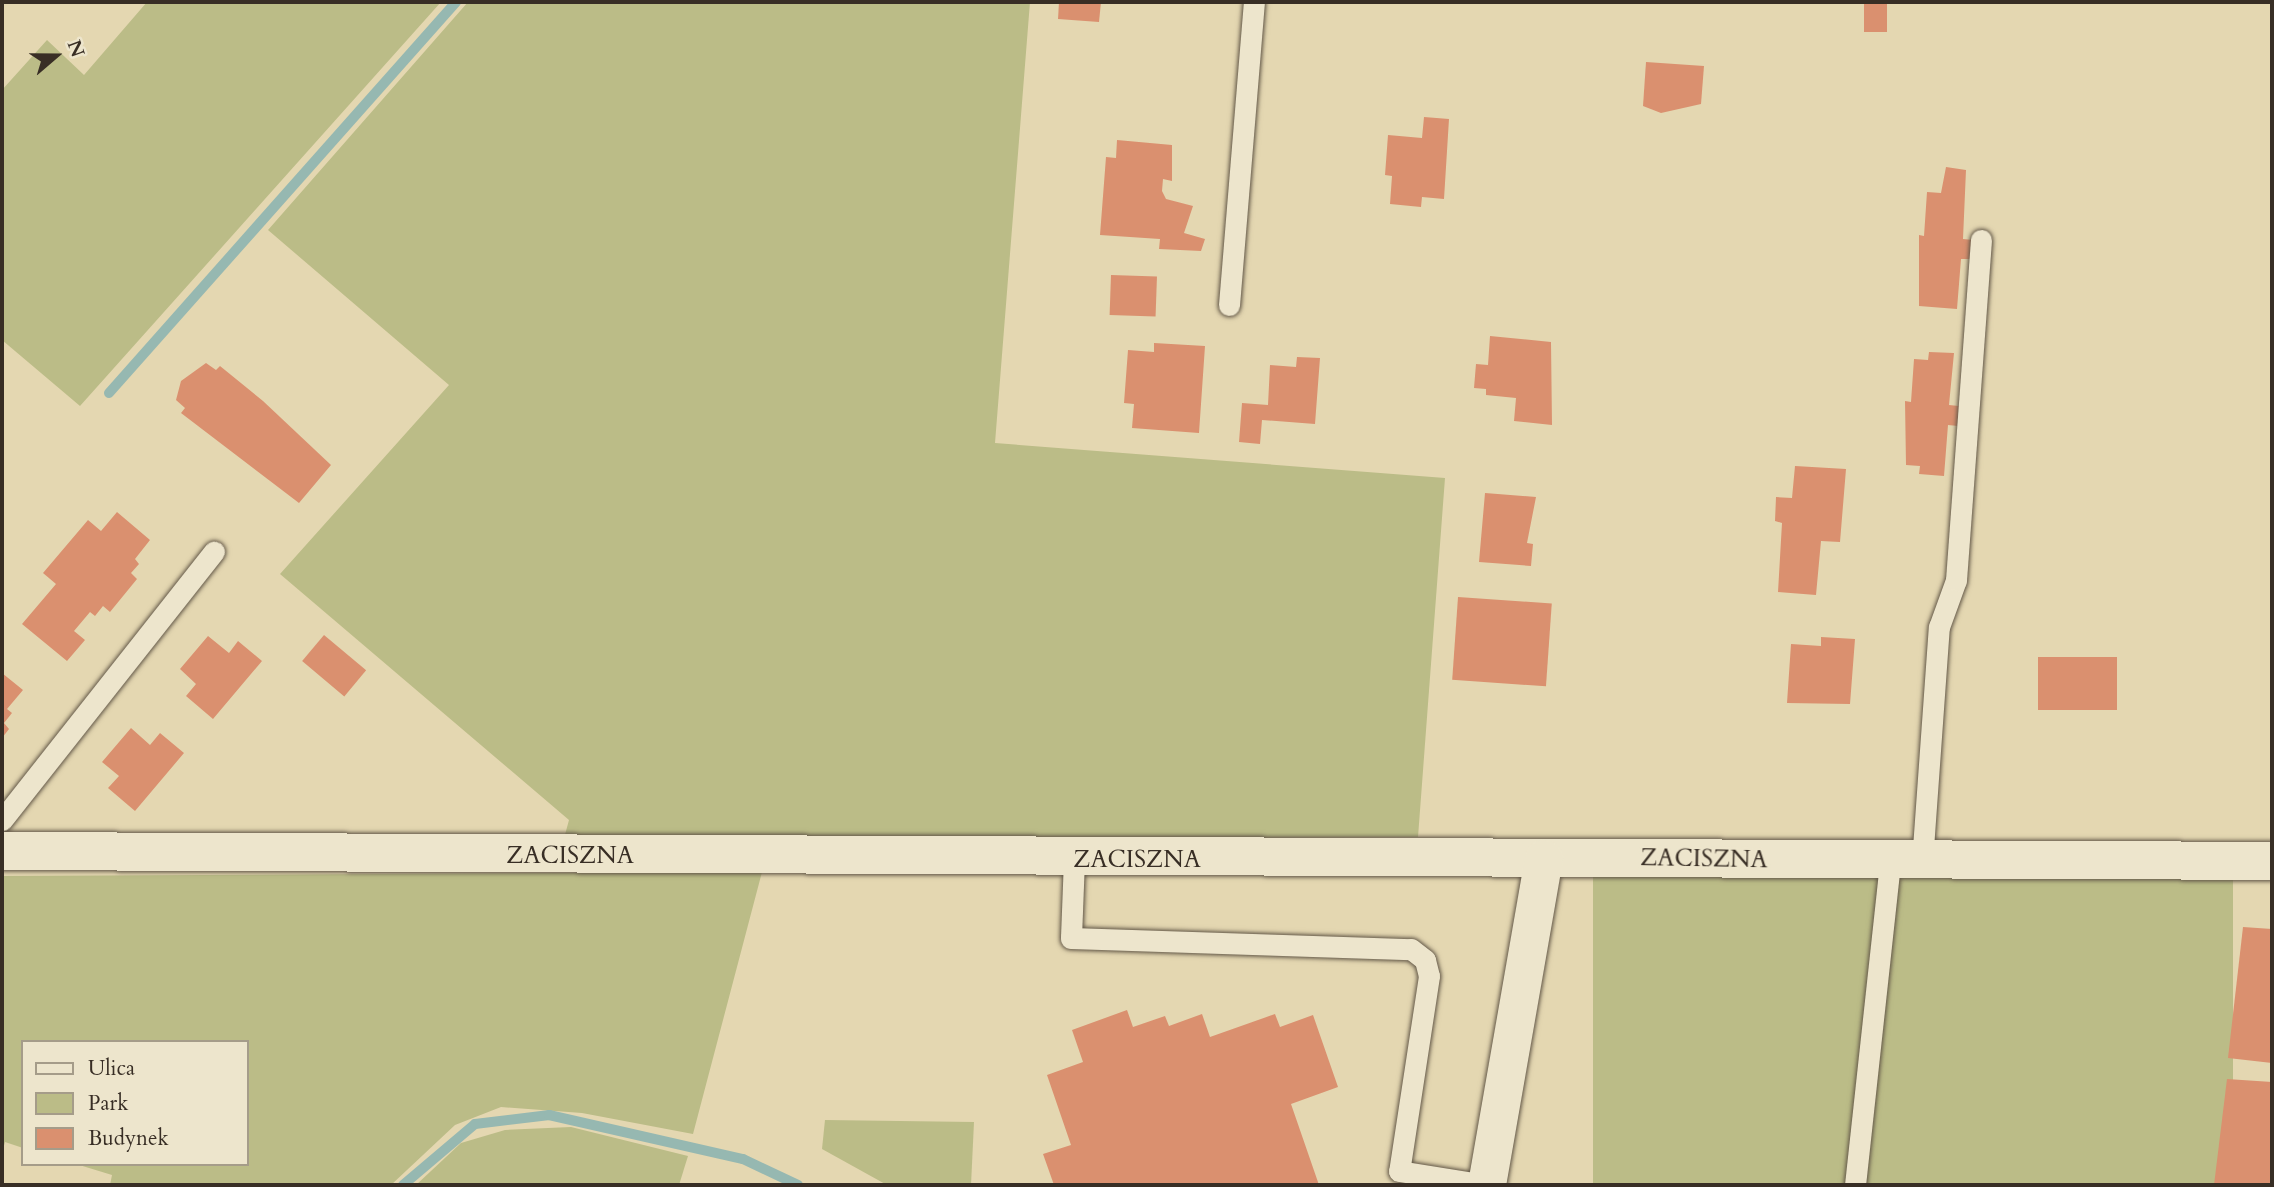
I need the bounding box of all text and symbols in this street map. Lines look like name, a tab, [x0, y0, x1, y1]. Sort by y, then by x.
north arrow	[21, 21, 91, 91]
text: N	[61, 37, 91, 61]
street label: ZACISZNA	[506, 842, 634, 870]
street label: ZACISZNA	[1640, 843, 1768, 875]
street label: ZACISZNA	[1073, 846, 1201, 874]
legend	[21, 1040, 248, 1166]
text: Ulica	[88, 1054, 135, 1083]
text: Park	[88, 1089, 128, 1118]
text: Budynek	[88, 1124, 169, 1153]

